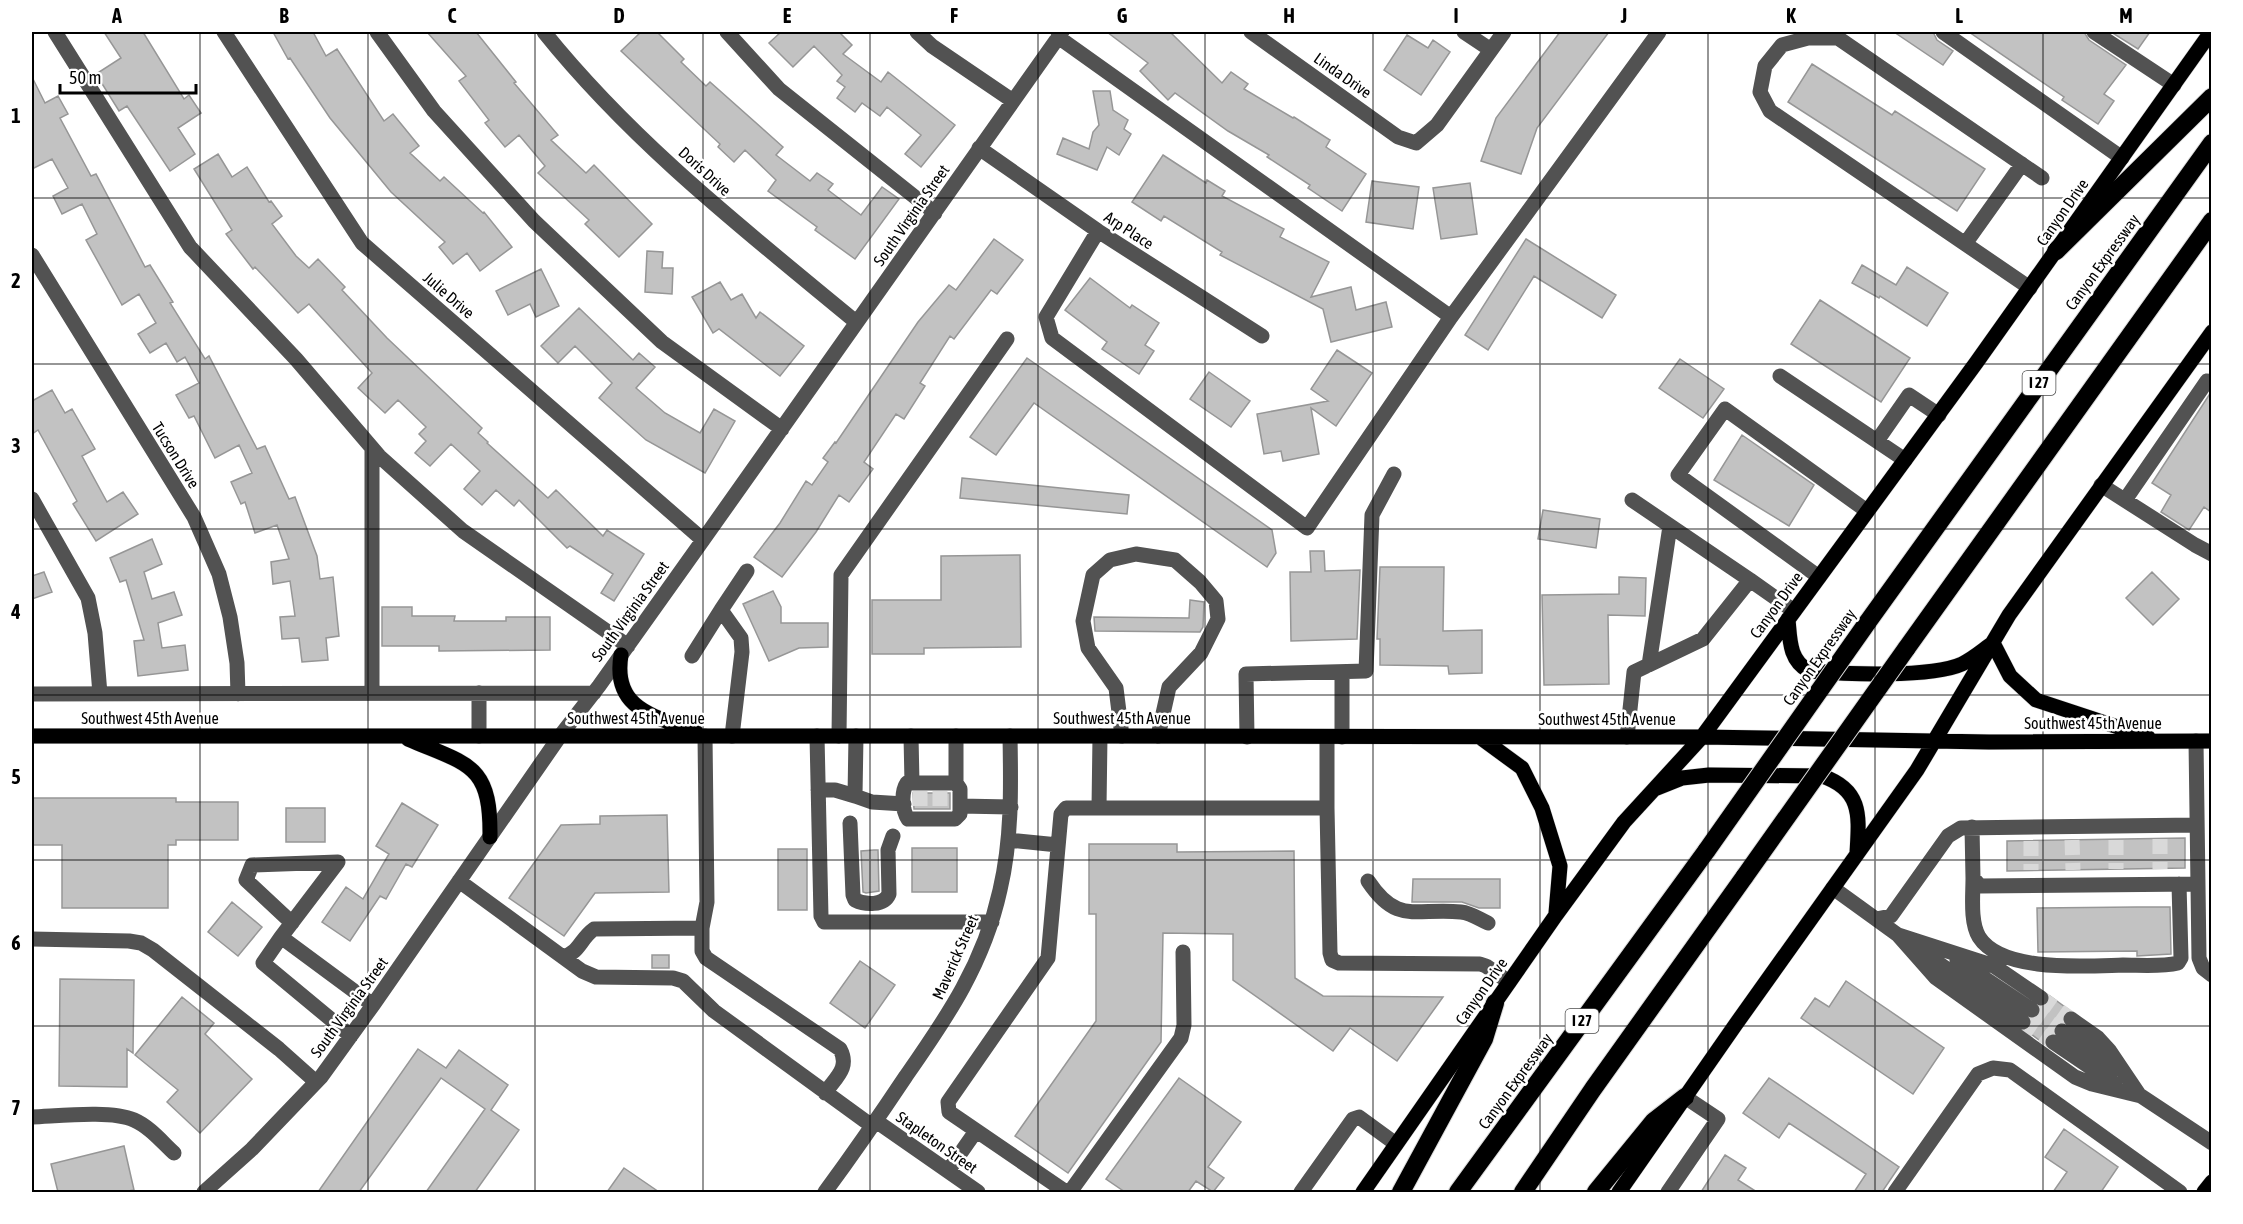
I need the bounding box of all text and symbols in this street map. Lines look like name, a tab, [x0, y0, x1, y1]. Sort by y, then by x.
text: A	[111, 4, 122, 27]
text: B	[279, 4, 289, 27]
text: C	[448, 4, 457, 27]
text: D	[613, 4, 625, 27]
text: E	[783, 4, 792, 27]
text: F	[950, 4, 958, 27]
text: G	[1117, 4, 1128, 27]
text: H	[1283, 4, 1295, 27]
text: I	[1453, 4, 1459, 27]
text: J	[1620, 4, 1627, 27]
text: K	[1786, 4, 1796, 27]
text: L	[1955, 4, 1963, 27]
text: M	[2119, 4, 2133, 27]
street label: Linda Drive	[1311, 49, 1375, 101]
scale bar	[60, 57, 196, 95]
text: 50 m	[69, 67, 101, 88]
text: 1	[11, 104, 21, 127]
street label: Doris Drive	[675, 143, 735, 199]
street label: South Virginia Street	[869, 161, 954, 269]
street label: Canyon Drive	[2032, 175, 2092, 249]
street label: Arp Place	[1100, 207, 1157, 253]
street label: Canyon Expressway	[2061, 210, 2144, 314]
street label: Julie Drive	[420, 268, 478, 322]
text: 2	[11, 269, 21, 292]
road number: I 27	[2022, 371, 2056, 395]
street label: Tucson Drive	[149, 419, 203, 491]
text: 3	[11, 434, 21, 457]
street label: South Virginia Street	[588, 557, 673, 665]
street label: Canyon Drive	[1746, 568, 1807, 642]
text: 4	[10, 600, 21, 623]
street label: Canyon Expressway	[1779, 605, 1860, 709]
street label: Southwest 45th Avenue	[81, 709, 219, 727]
street label: Southwest 45th Avenue	[567, 709, 705, 727]
street label: Southwest 45th Avenue	[1053, 709, 1191, 727]
street label: Southwest 45th Avenue	[1538, 710, 1676, 728]
street label: Southwest 45th Avenue	[2024, 714, 2162, 732]
text: 5	[11, 765, 21, 788]
street label: Maverick Street	[928, 912, 982, 1002]
text: 6	[11, 931, 21, 954]
street label: South Virginia Street	[307, 953, 392, 1061]
street label: Canyon Drive	[1451, 954, 1511, 1028]
road number: I 27	[1566, 1009, 1598, 1033]
street label: Canyon Expressway	[1474, 1029, 1557, 1133]
text: 7	[11, 1096, 21, 1119]
street label: Stapleton Street	[892, 1107, 981, 1178]

